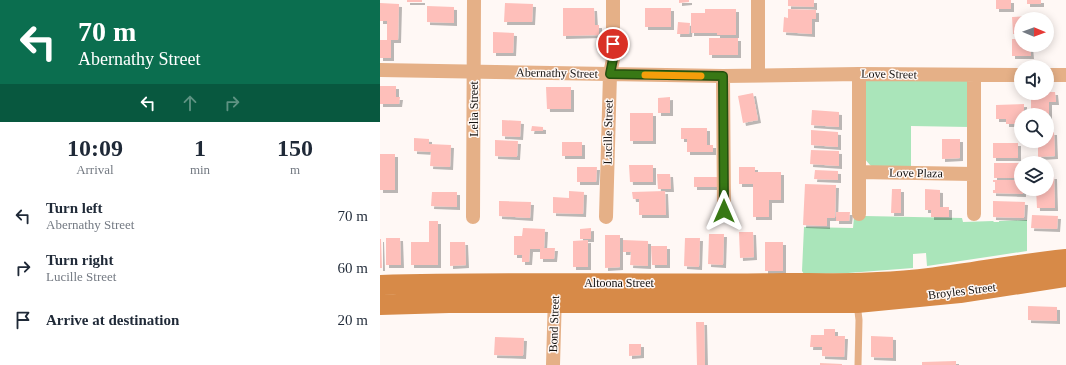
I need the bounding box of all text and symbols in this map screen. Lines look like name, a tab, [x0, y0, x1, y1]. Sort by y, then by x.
north arrow	[1014, 12, 1054, 52]
map controls	[1014, 12, 1054, 196]
icon: left	[12, 16, 64, 68]
text: 70 m	[78, 16, 136, 47]
pin	[596, 27, 630, 61]
icon: arrive	[602, 33, 624, 55]
text: Abernathy Street	[78, 49, 200, 69]
button: sound	[1014, 60, 1054, 100]
street label: Abernathy Street	[516, 65, 599, 81]
street label: Love Street	[861, 67, 918, 81]
street label: Lelia Street	[467, 81, 481, 137]
icon: left	[137, 92, 159, 114]
icon: ahead	[179, 92, 201, 114]
icon: right	[221, 92, 243, 114]
street label: Lucille Street	[600, 99, 616, 165]
button: search	[1014, 108, 1054, 148]
text: 10:09	[67, 135, 123, 161]
text: 1	[194, 135, 206, 161]
text: 150	[277, 135, 313, 161]
button: layers	[1014, 156, 1054, 196]
text: Arrival	[76, 162, 114, 177]
text: min	[190, 162, 210, 177]
text: m	[290, 162, 300, 177]
street label: Love Plaza	[889, 166, 944, 180]
position arrow	[703, 190, 745, 232]
text: Turn left	[46, 200, 103, 216]
icon: left	[12, 205, 34, 227]
text: 70 m	[338, 208, 368, 224]
text: Abernathy Street	[46, 217, 134, 232]
text: Turn right	[46, 252, 113, 268]
icon: right	[12, 257, 34, 279]
text: 60 m	[338, 260, 368, 276]
text: Lucille Street	[46, 269, 116, 284]
street label: Altoona Street	[584, 276, 654, 290]
street label: Broyles Street	[927, 280, 997, 302]
street label: Bond Street	[546, 295, 562, 353]
icon: arrive	[12, 309, 34, 331]
text: Arrive at destination	[46, 312, 179, 328]
text: 20 m	[338, 312, 368, 328]

